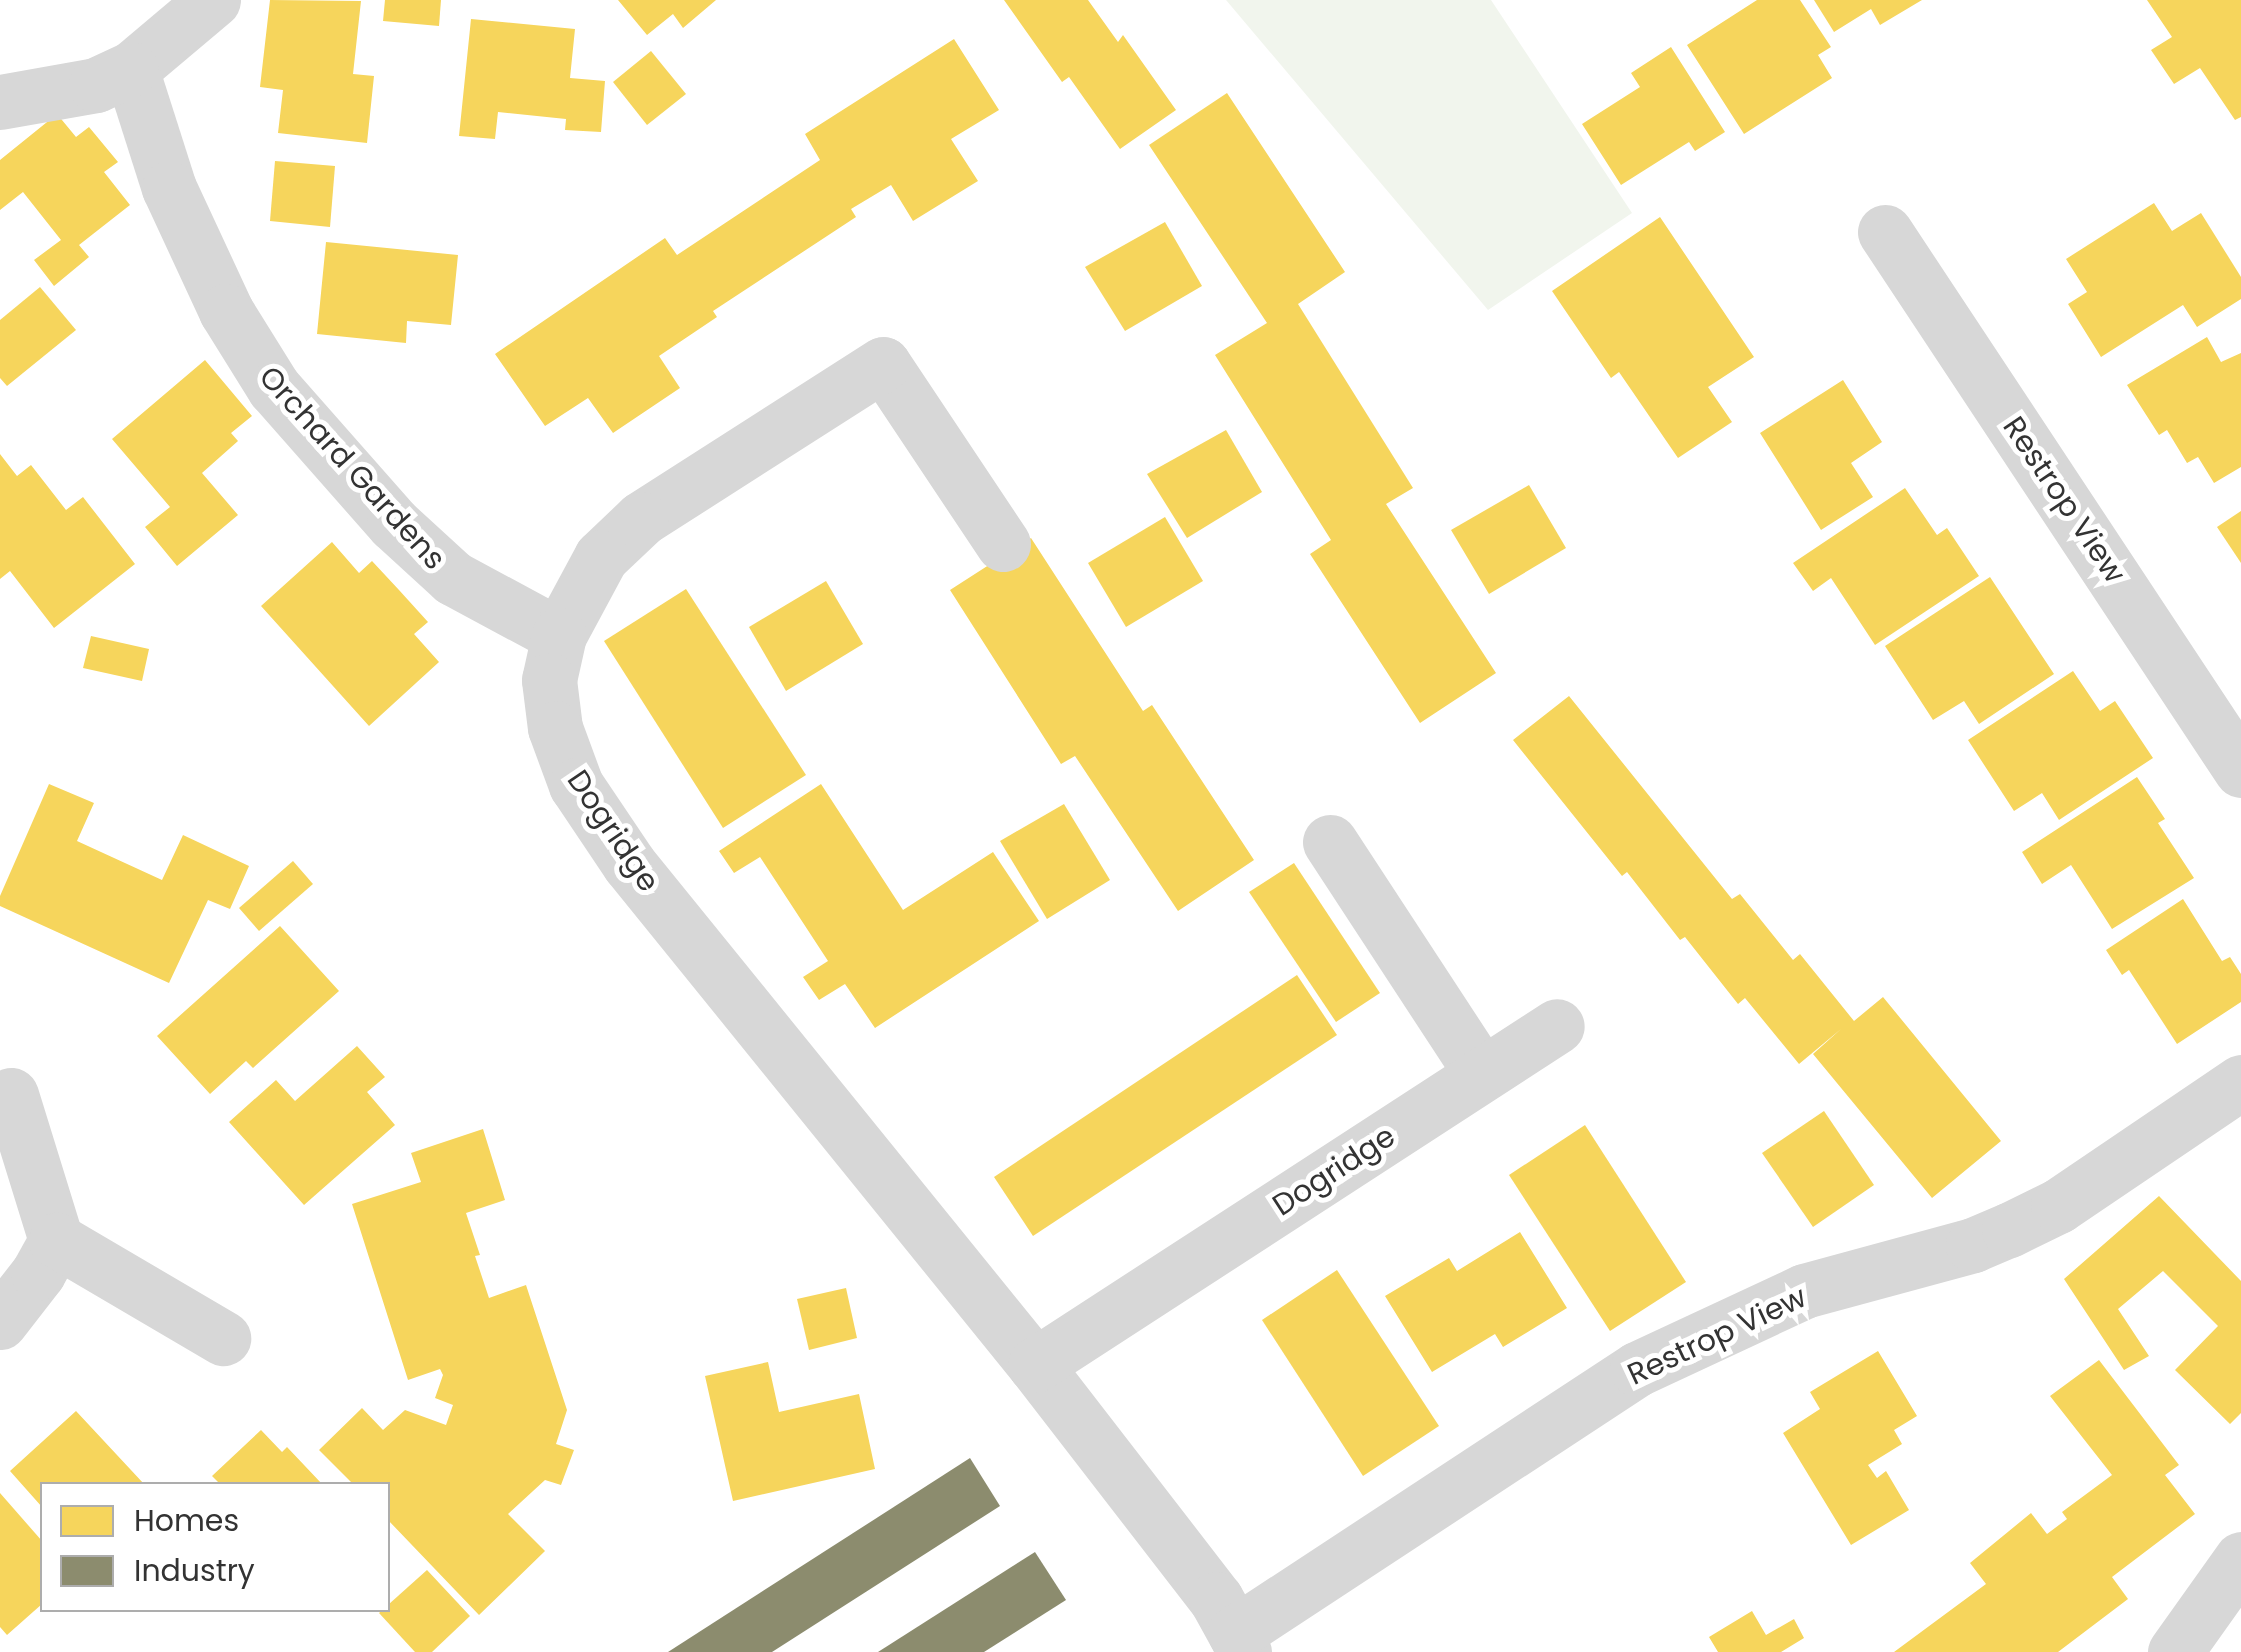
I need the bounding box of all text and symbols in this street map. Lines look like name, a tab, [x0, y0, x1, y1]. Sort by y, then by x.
street label: Orchard Gardens	[251, 359, 453, 577]
street label: Restrop View	[1995, 410, 2133, 590]
street label: Dogridge	[559, 764, 667, 898]
street label: Dogridge	[1266, 1118, 1402, 1224]
street label: Restrop View	[1622, 1279, 1812, 1393]
legend	[40, 1482, 390, 1612]
text: Homes	[134, 1499, 239, 1542]
text: Industry	[134, 1549, 255, 1592]

